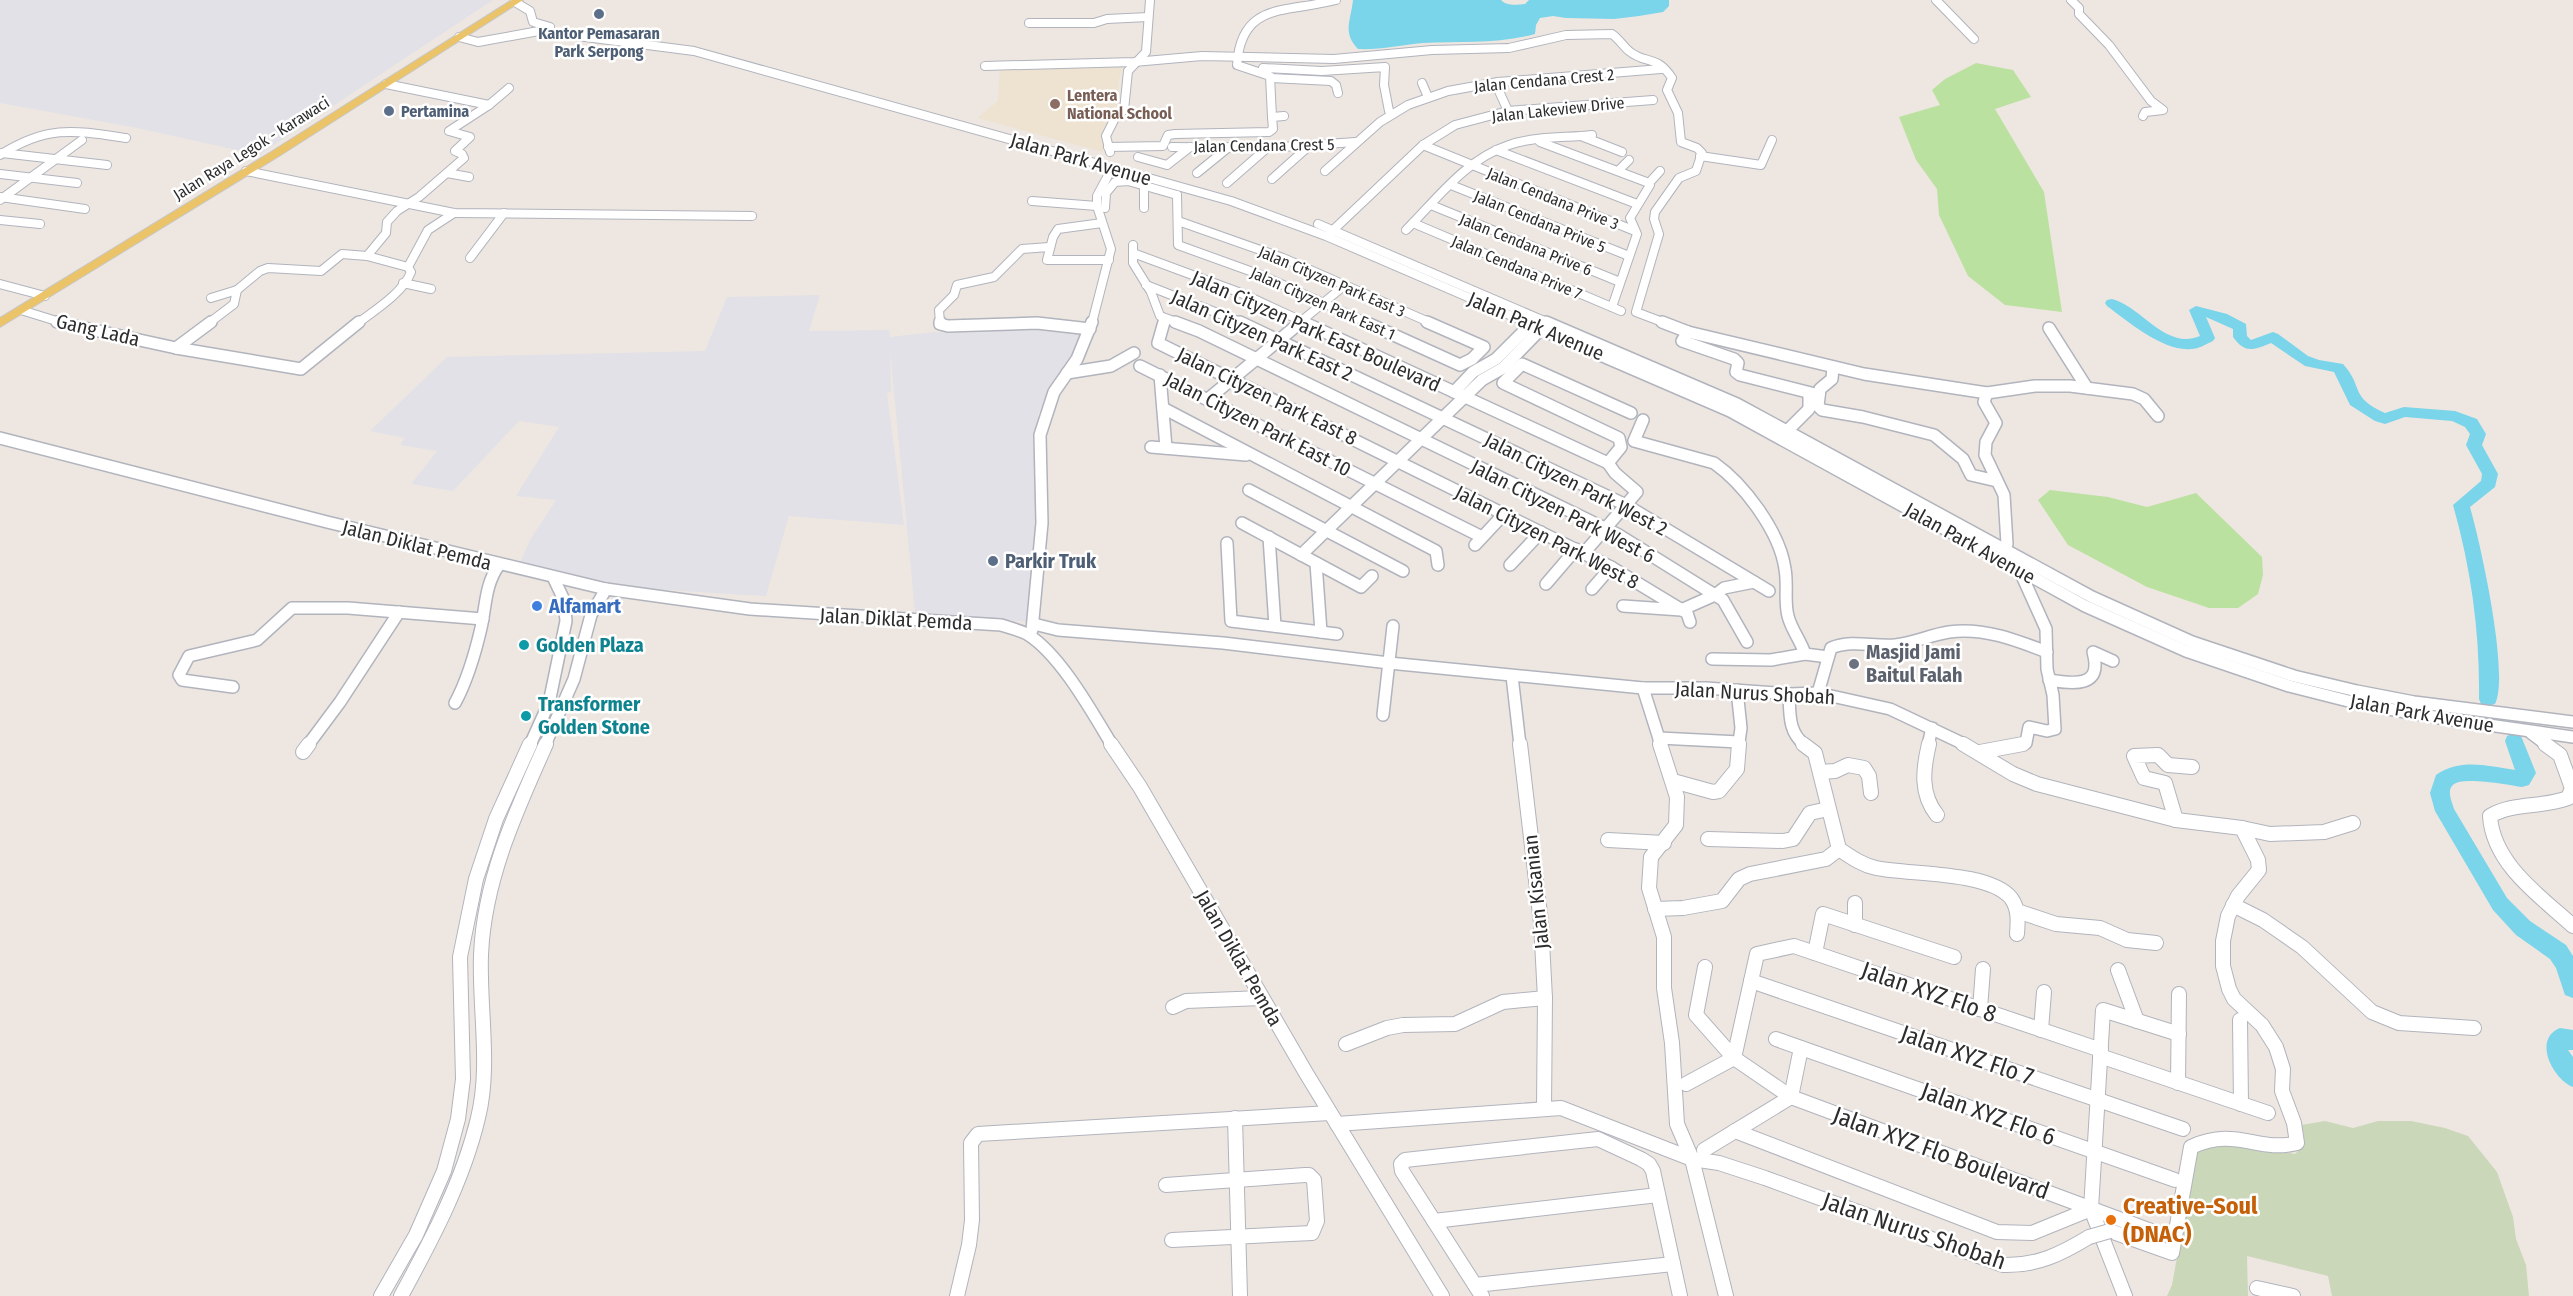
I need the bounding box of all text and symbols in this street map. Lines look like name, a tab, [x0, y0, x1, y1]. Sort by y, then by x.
marker: Kantor Pemasaran Park Serpong	[592, 7, 606, 21]
place label: Kantor Pemasaran Park Serpong	[538, 24, 660, 61]
street label: Jalan Cendana Crest 2	[1473, 65, 1615, 96]
place label: Lentera National School	[1067, 86, 1172, 123]
street label: Jalan Raya Legok - Karawaci	[170, 93, 333, 204]
street label: Jalan Lakeview Drive	[1491, 93, 1625, 126]
marker: Lentera National School	[1048, 97, 1062, 111]
place label: Pertamina	[401, 102, 469, 121]
marker: Pertamina	[382, 104, 396, 118]
street label: Jalan Park Avenue	[1008, 127, 1154, 191]
street label: Jalan Cendana Crest 5	[1193, 135, 1335, 156]
street label: Jalan Cendana Prive 3	[1484, 163, 1621, 234]
street label: Jalan Cendana Prive 5	[1471, 186, 1609, 257]
street label: Jalan Cendana Prive 6	[1457, 209, 1595, 280]
street label: Jalan Cendana Prive 7	[1449, 231, 1585, 304]
street label: Jalan Cityzen Park East 3	[1256, 242, 1408, 321]
street label: Jalan Cityzen Park East 1	[1248, 263, 1398, 344]
street label: Jalan Cityzen Park East Boulevard	[1188, 265, 1444, 397]
street label: Jalan Cityzen Park East 2	[1167, 284, 1357, 386]
street label: Jalan Park Avenue	[1464, 287, 1608, 365]
street label: Gang Lada	[54, 309, 142, 351]
street label: Jalan Cityzen Park East 8	[1173, 342, 1361, 450]
street label: Jalan Cityzen Park East 10	[1161, 367, 1355, 481]
street label: Jalan Cityzen Park West 2	[1480, 427, 1672, 541]
street label: Jalan Cityzen Park West 6	[1467, 454, 1659, 568]
street label: Jalan Cityzen Park West 8	[1451, 480, 1643, 594]
street label: Jalan Park Avenue	[1901, 497, 2039, 589]
street label: Jalan Diklat Pemda	[340, 515, 494, 575]
place label: Parkir Truk	[1005, 549, 1097, 573]
marker: Parkir Truk	[986, 554, 1000, 568]
place label: Alfamart	[548, 594, 622, 618]
marker: Alfamart	[530, 599, 544, 613]
street label: Jalan Diklat Pemda	[819, 603, 973, 635]
place label: Golden Plaza	[536, 633, 644, 657]
marker: Golden Plaza	[517, 638, 531, 652]
place label: Masjid Jami Baitul Falah	[1866, 640, 1962, 687]
marker: Masjid Jami Baitul Falah	[1847, 657, 1861, 671]
street label: Jalan Nurus Shobah	[1674, 677, 1836, 709]
street label: Jalan Park Avenue	[2348, 689, 2496, 737]
place label: Transformer Golden Stone	[538, 692, 650, 739]
marker: Transformer Golden Stone	[519, 709, 533, 723]
street label: Jalan Kisanian	[1518, 834, 1554, 950]
street label: Jalan Diklat Pemda	[1190, 886, 1288, 1030]
street label: Jalan XYZ Flo 8	[1858, 956, 2000, 1028]
street label: Jalan XYZ Flo 7	[1897, 1019, 2038, 1091]
street label: Jalan XYZ Flo 6	[1917, 1077, 2059, 1151]
street label: Jalan XYZ Flo Boulevard	[1829, 1101, 2053, 1205]
street label: Jalan Nurus Shobah	[1818, 1186, 2010, 1276]
place label: Creative-Soul (DNAC)	[2123, 1192, 2258, 1248]
marker: Creative-Soul (DNAC)	[2104, 1213, 2118, 1227]

